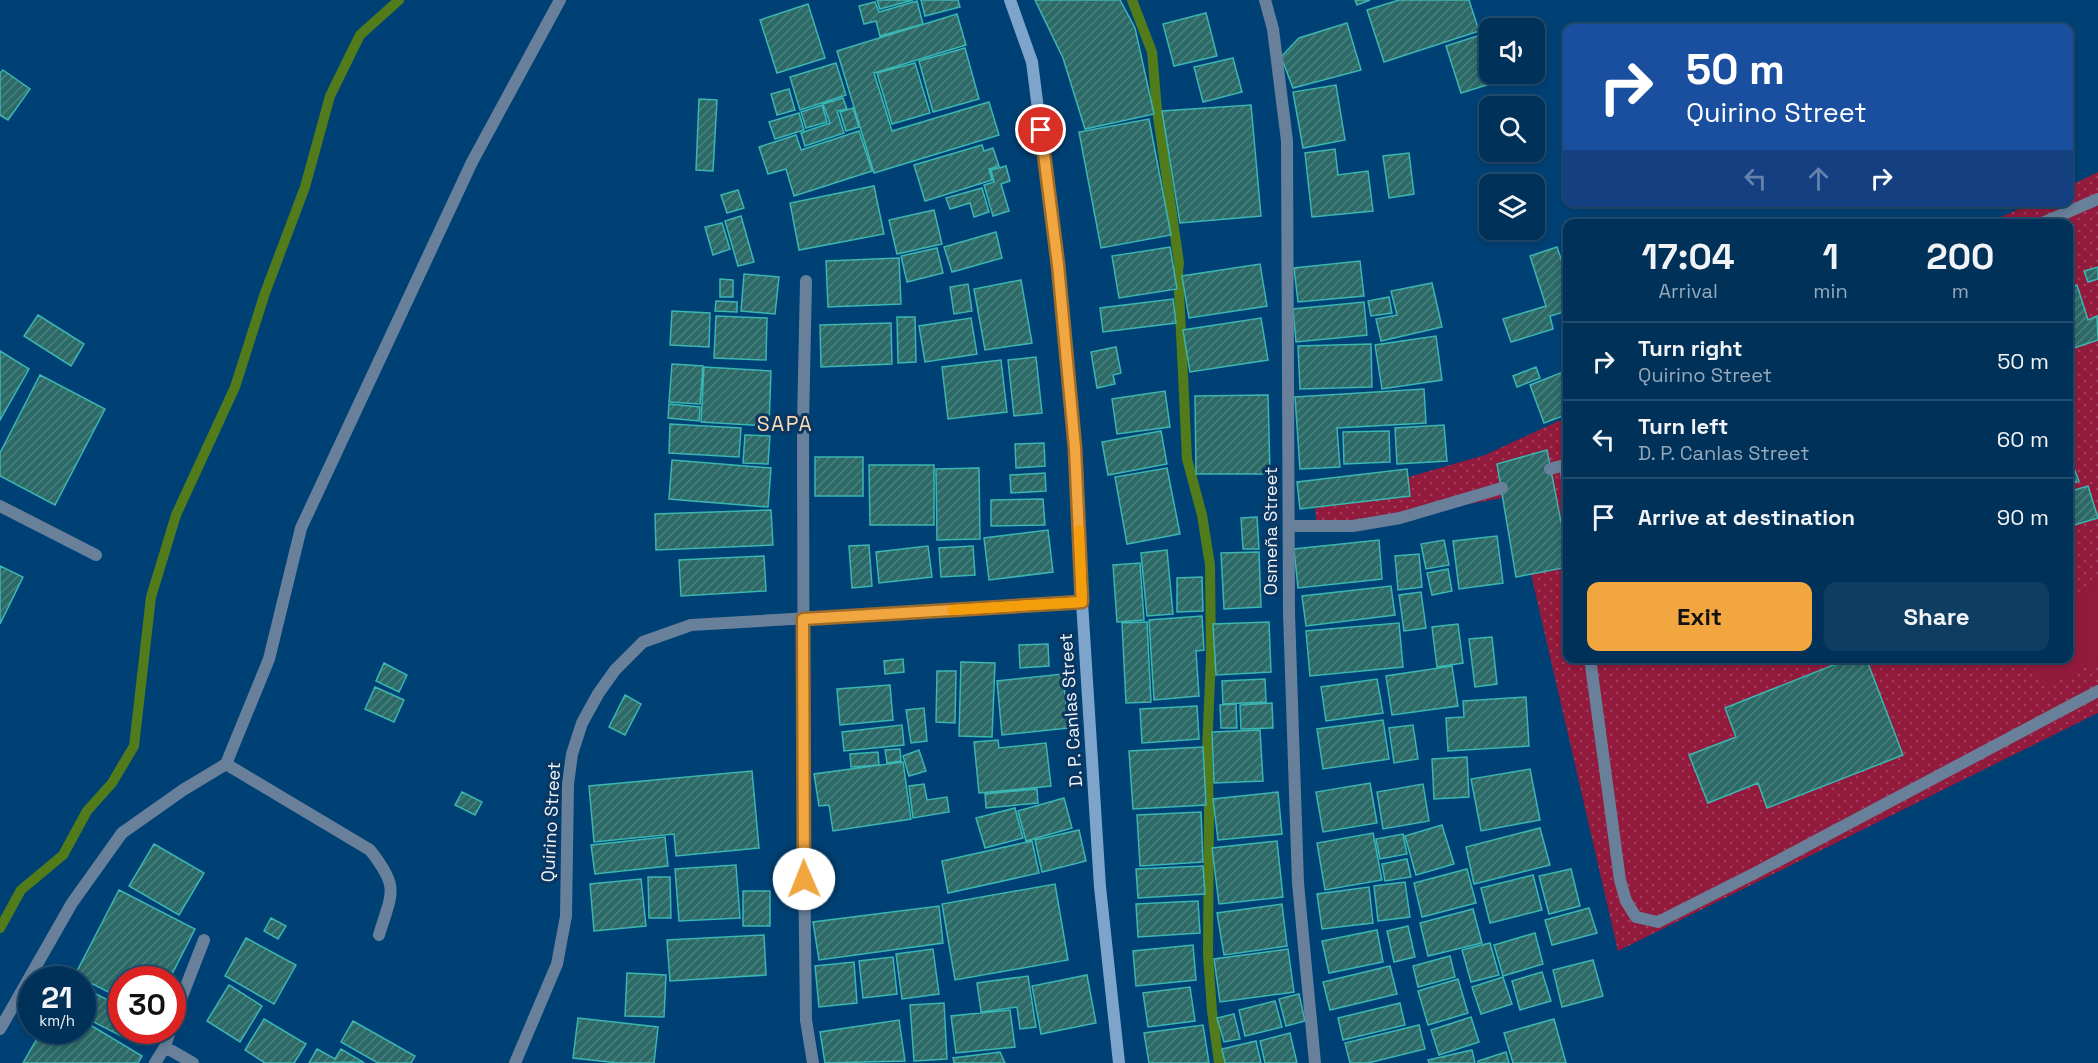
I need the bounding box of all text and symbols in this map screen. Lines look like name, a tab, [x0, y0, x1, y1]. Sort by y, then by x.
map controls	[1479, 18, 1545, 240]
button: sound	[1479, 18, 1545, 84]
text: 50 m	[1686, 43, 1785, 96]
icon: right	[1587, 48, 1665, 126]
text: Quirino Street	[1686, 95, 1867, 130]
button: search	[1479, 96, 1545, 162]
pin	[1015, 104, 1066, 155]
icon: arrive	[1024, 113, 1057, 146]
icon: left	[1739, 162, 1772, 195]
icon: ahead	[1802, 162, 1835, 195]
icon: right	[1865, 162, 1898, 195]
button: layers	[1479, 174, 1545, 240]
text: 17:04	[1642, 234, 1735, 280]
text: 1	[1822, 234, 1839, 280]
text: 200	[1926, 234, 1994, 280]
text: Arrival	[1658, 278, 1718, 304]
text: min	[1813, 278, 1848, 304]
text: m	[1952, 278, 1969, 304]
text: Turn right	[1638, 334, 1743, 362]
icon: right	[1587, 345, 1620, 378]
text: 50 m	[1997, 347, 2049, 375]
text: Quirino Street	[1638, 362, 1772, 388]
district label: SAPA	[757, 410, 813, 437]
text: Turn left	[1638, 412, 1728, 440]
icon: left	[1587, 423, 1620, 456]
text: 60 m	[1997, 425, 2049, 453]
text: D. P. Canlas Street	[1638, 440, 1809, 466]
street label: Osmeña Street	[1259, 467, 1282, 595]
icon: arrive	[1587, 501, 1620, 534]
text: Arrive at destination	[1638, 503, 1855, 531]
text: 90 m	[1997, 503, 2049, 531]
button: Exit	[1587, 582, 1812, 651]
button: Share	[1824, 582, 2049, 651]
street label: D. P. Canlas Street	[1054, 632, 1087, 788]
street label: Quirino Street	[536, 761, 565, 883]
position arrow	[772, 847, 836, 911]
speed limit sign: 30	[108, 966, 186, 1044]
text: 21	[41, 978, 73, 1017]
text: km/h	[39, 1011, 75, 1030]

